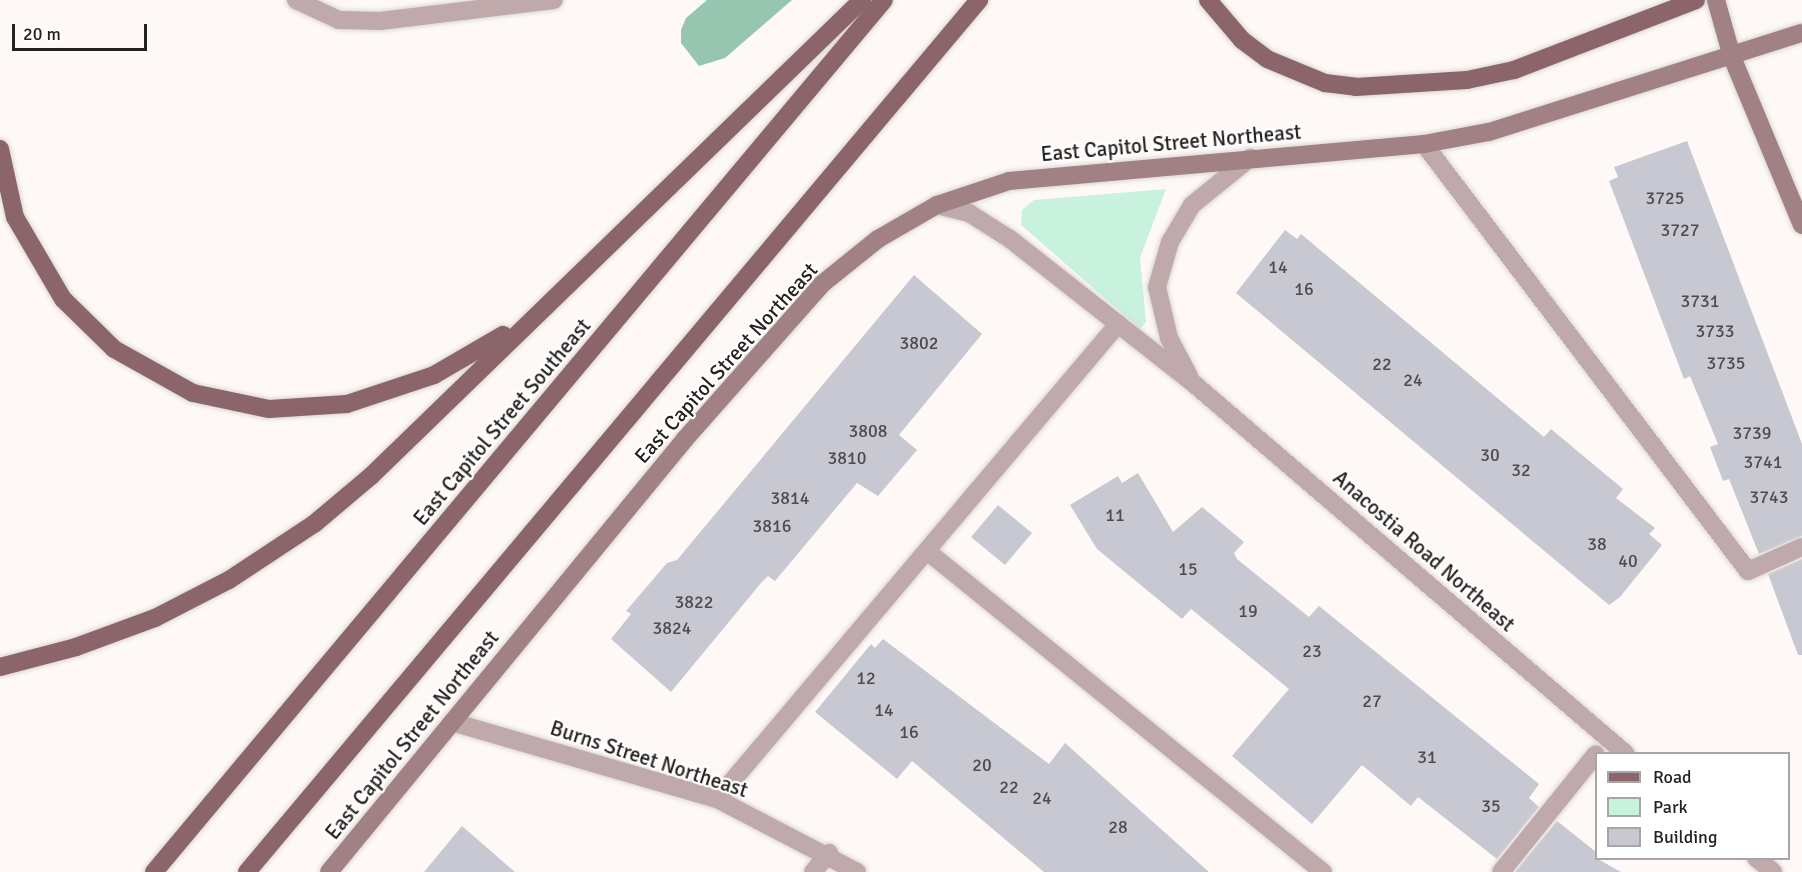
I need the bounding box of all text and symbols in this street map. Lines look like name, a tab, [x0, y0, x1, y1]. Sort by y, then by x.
scale bar	[15, 12, 150, 50]
text: 20 m	[23, 23, 61, 45]
street label: East Capitol Street Northeast	[1040, 119, 1302, 167]
house number: 3725	[1646, 187, 1684, 209]
house number: 3727	[1661, 219, 1699, 241]
house number: 14	[1268, 256, 1288, 278]
street label: East Capitol Street Northeast	[629, 257, 823, 469]
house number: 16	[1294, 278, 1314, 300]
house number: 3731	[1681, 290, 1719, 312]
street label: East Capitol Street Southeast	[408, 313, 596, 531]
house number: 3733	[1696, 320, 1734, 342]
house number: 3802	[900, 332, 938, 354]
house number: 3735	[1707, 352, 1745, 374]
house number: 22	[1372, 353, 1392, 375]
house number: 24	[1403, 369, 1423, 391]
house number: 3808	[849, 420, 887, 442]
house number: 3739	[1733, 422, 1771, 444]
house number: 30	[1480, 444, 1500, 466]
house number: 3810	[828, 447, 866, 469]
house number: 3741	[1744, 451, 1782, 473]
house number: 32	[1511, 459, 1531, 481]
street label: Anacostia Road Northeast	[1328, 465, 1520, 637]
house number: 3743	[1750, 486, 1788, 508]
house number: 3814	[771, 487, 809, 509]
house number: 11	[1105, 504, 1125, 526]
house number: 3816	[753, 515, 791, 537]
house number: 38	[1587, 533, 1607, 555]
house number: 40	[1618, 550, 1638, 572]
house number: 15	[1178, 558, 1198, 580]
house number: 3822	[675, 591, 713, 613]
house number: 19	[1238, 600, 1258, 622]
house number: 3824	[653, 617, 691, 639]
street label: East Capitol Street Northeast	[320, 625, 504, 845]
house number: 23	[1302, 640, 1322, 662]
house number: 12	[856, 667, 876, 689]
house number: 27	[1362, 690, 1382, 712]
house number: 14	[874, 699, 894, 721]
street label: Burns Street Northeast	[547, 715, 751, 803]
house number: 16	[899, 721, 919, 743]
house number: 31	[1417, 746, 1437, 768]
legend	[1595, 752, 1790, 860]
house number: 20	[972, 754, 992, 776]
text: Road	[1653, 766, 1692, 788]
house number: 22	[999, 776, 1019, 798]
house number: 24	[1032, 787, 1052, 809]
house number: 35	[1481, 795, 1501, 817]
text: Park	[1653, 796, 1688, 818]
house number: 28	[1108, 816, 1128, 838]
text: Building	[1653, 826, 1717, 848]

